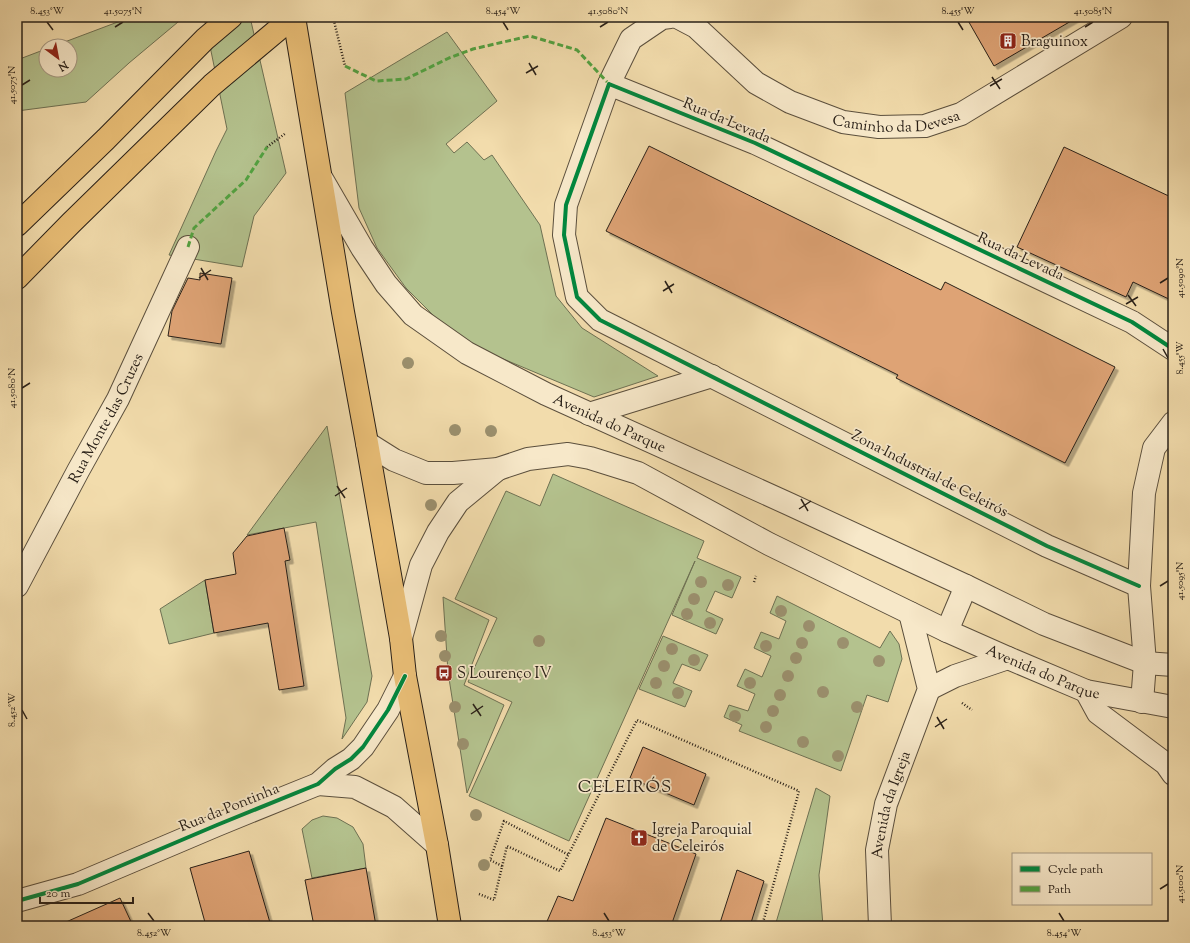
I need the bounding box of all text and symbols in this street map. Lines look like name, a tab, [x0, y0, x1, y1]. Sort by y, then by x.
text: 8.453°W	[30, 4, 64, 19]
text: 41.5075°N	[104, 4, 142, 19]
text: 8.454°W	[486, 4, 520, 19]
text: 41.5080°N	[588, 4, 628, 19]
text: 8.455°W	[941, 4, 975, 19]
text: 41.5085°N	[1074, 4, 1112, 19]
building icon: Braguinox	[998, 31, 1018, 51]
place label: Braguinox	[1021, 32, 1088, 53]
north arrow	[38, 38, 78, 78]
text: N	[55, 56, 72, 75]
text: 41.5075°N	[5, 66, 20, 104]
street label: Rua da Levada	[679, 93, 774, 149]
street label: Caminho da Devesa	[829, 106, 963, 139]
street label: Rua da Levada	[974, 228, 1067, 287]
text: 41.5090°N	[1173, 258, 1188, 298]
text: 8.455°W	[1173, 341, 1188, 375]
street label: Rua Monte das Cruzes	[64, 350, 150, 487]
text: 41.5080°N	[5, 368, 20, 408]
street label: Avenida do Parque	[549, 389, 669, 459]
street label: Zona Industrial de Celeirós	[847, 426, 1011, 523]
text: 41.5095°N	[1173, 562, 1188, 600]
street label: Avenida do Parque	[982, 640, 1102, 705]
bus stop icon: S Lourenço IV	[434, 663, 454, 683]
place label: S Lourenço IV	[457, 664, 552, 685]
text: 8.452°W	[5, 693, 20, 727]
street label: Avenida da Igreja	[868, 748, 917, 859]
district label: CELEIRÓS	[578, 776, 672, 800]
street label: Rua da Pontinha	[176, 779, 283, 838]
place label: Igreja Paroquial de Celeirós	[652, 820, 752, 858]
church icon: Igreja Paroquial de Celeirós	[629, 828, 649, 848]
legend	[1012, 853, 1152, 905]
text: Cycle path	[1048, 861, 1103, 879]
text: 41.5100°N	[1173, 865, 1188, 903]
scale bar	[40, 879, 133, 905]
text: Path	[1048, 881, 1071, 899]
text: 20 m	[46, 885, 71, 903]
text: 8.452°W	[137, 926, 171, 941]
text: 8.453°W	[592, 926, 626, 941]
text: 8.454°W	[1047, 926, 1081, 941]

